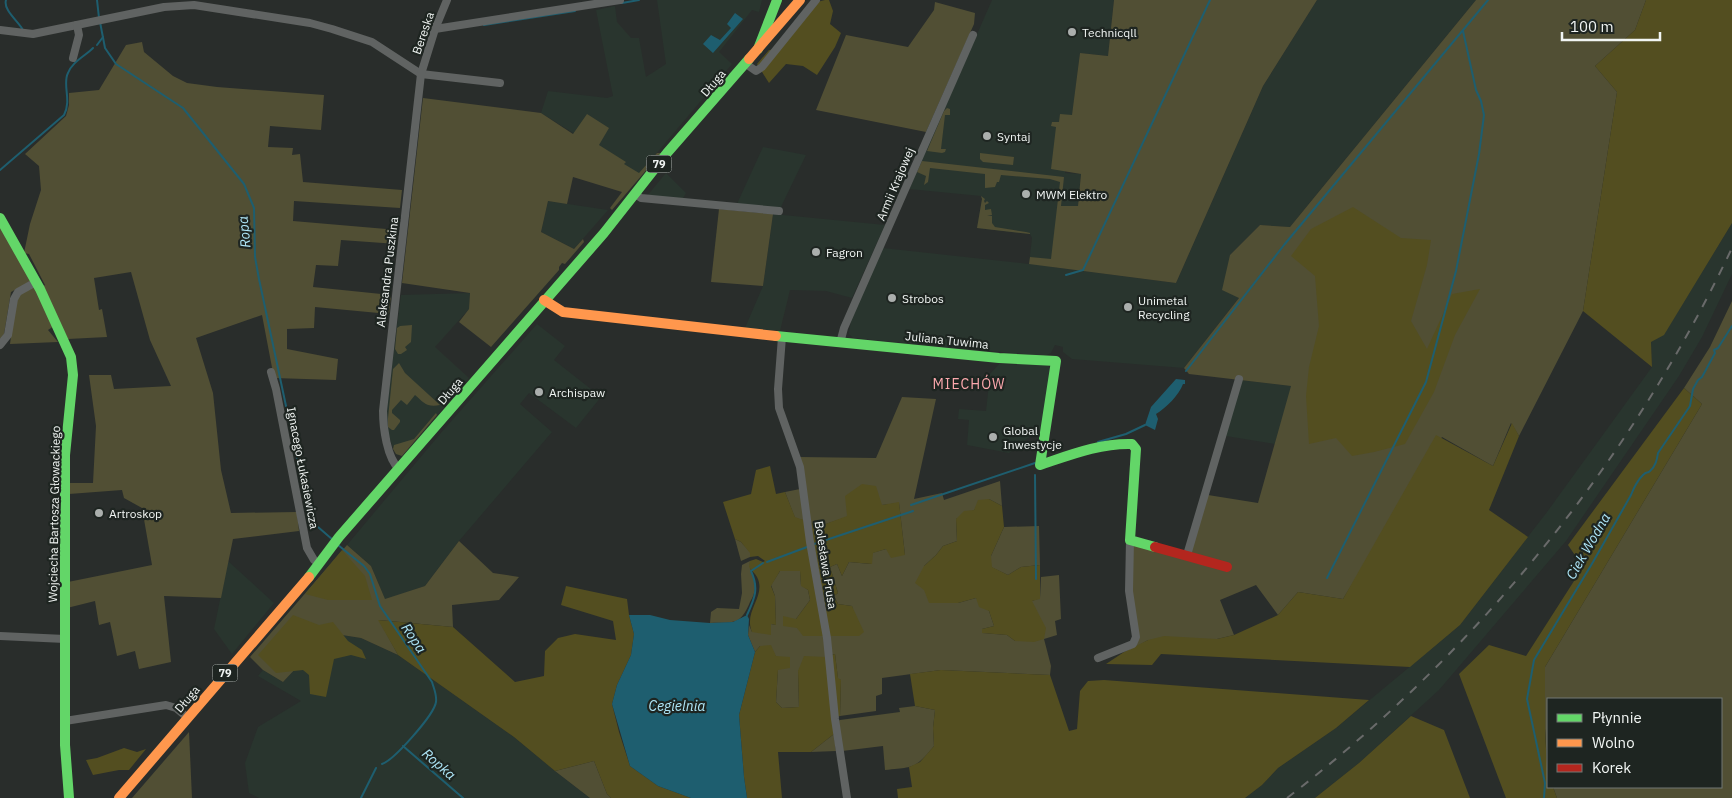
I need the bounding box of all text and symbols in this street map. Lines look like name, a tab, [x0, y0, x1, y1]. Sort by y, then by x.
street label: Bereska	[409, 9, 437, 56]
scale bar	[1562, 10, 1660, 42]
text: 100 m	[1570, 17, 1614, 36]
place label: Technicqll	[1082, 25, 1137, 40]
marker: Technicqll	[1066, 26, 1078, 38]
street label: Długa	[697, 66, 729, 100]
place label: Syntaj	[997, 129, 1030, 144]
marker: Syntaj	[981, 130, 993, 142]
street label: Armii Krajowej	[873, 145, 917, 223]
road number: 79	[646, 156, 672, 172]
place label: MWM Elektro	[1036, 187, 1108, 202]
marker: MWM Elektro	[1020, 188, 1032, 200]
water label: Ropa	[234, 215, 254, 249]
street label: Aleksandra Puszkina	[373, 215, 401, 328]
place label: Fagron	[826, 245, 863, 260]
marker: Fagron	[810, 246, 822, 258]
place label: Strobos	[902, 291, 944, 306]
marker: Strobos	[886, 292, 898, 304]
place label: Unimetal Recycling	[1138, 293, 1190, 322]
marker: Unimetal Recycling	[1122, 301, 1134, 313]
street label: Juliana Tuwima	[905, 328, 990, 352]
street label: Długa	[434, 374, 466, 408]
district label: MIECHÓW	[932, 374, 1006, 393]
place label: Archispaw	[549, 385, 605, 400]
marker: Archispaw	[533, 386, 545, 398]
street label: Ignacego Łukasiewicza	[284, 406, 322, 531]
place label: Global Inwestycje	[1003, 423, 1062, 452]
street label: Wojciecha Bartosza Głowackiego	[45, 425, 63, 603]
marker: Global Inwestycje	[987, 431, 999, 443]
place label: Artroskop	[109, 506, 162, 521]
marker: Artroskop	[93, 507, 105, 519]
water label: Ciek Wodna	[1562, 510, 1614, 582]
street label: Bolesława Prusa	[812, 520, 840, 611]
water label: Ropa	[398, 620, 430, 656]
road number: 79	[212, 664, 238, 681]
street label: Długa	[171, 682, 203, 716]
water label: Cegielnia	[648, 697, 706, 715]
legend	[1547, 698, 1722, 788]
text: Płynnie	[1592, 708, 1642, 727]
text: Wolno	[1592, 733, 1635, 752]
water label: Ropka	[418, 744, 460, 784]
text: Korek	[1592, 758, 1631, 777]

